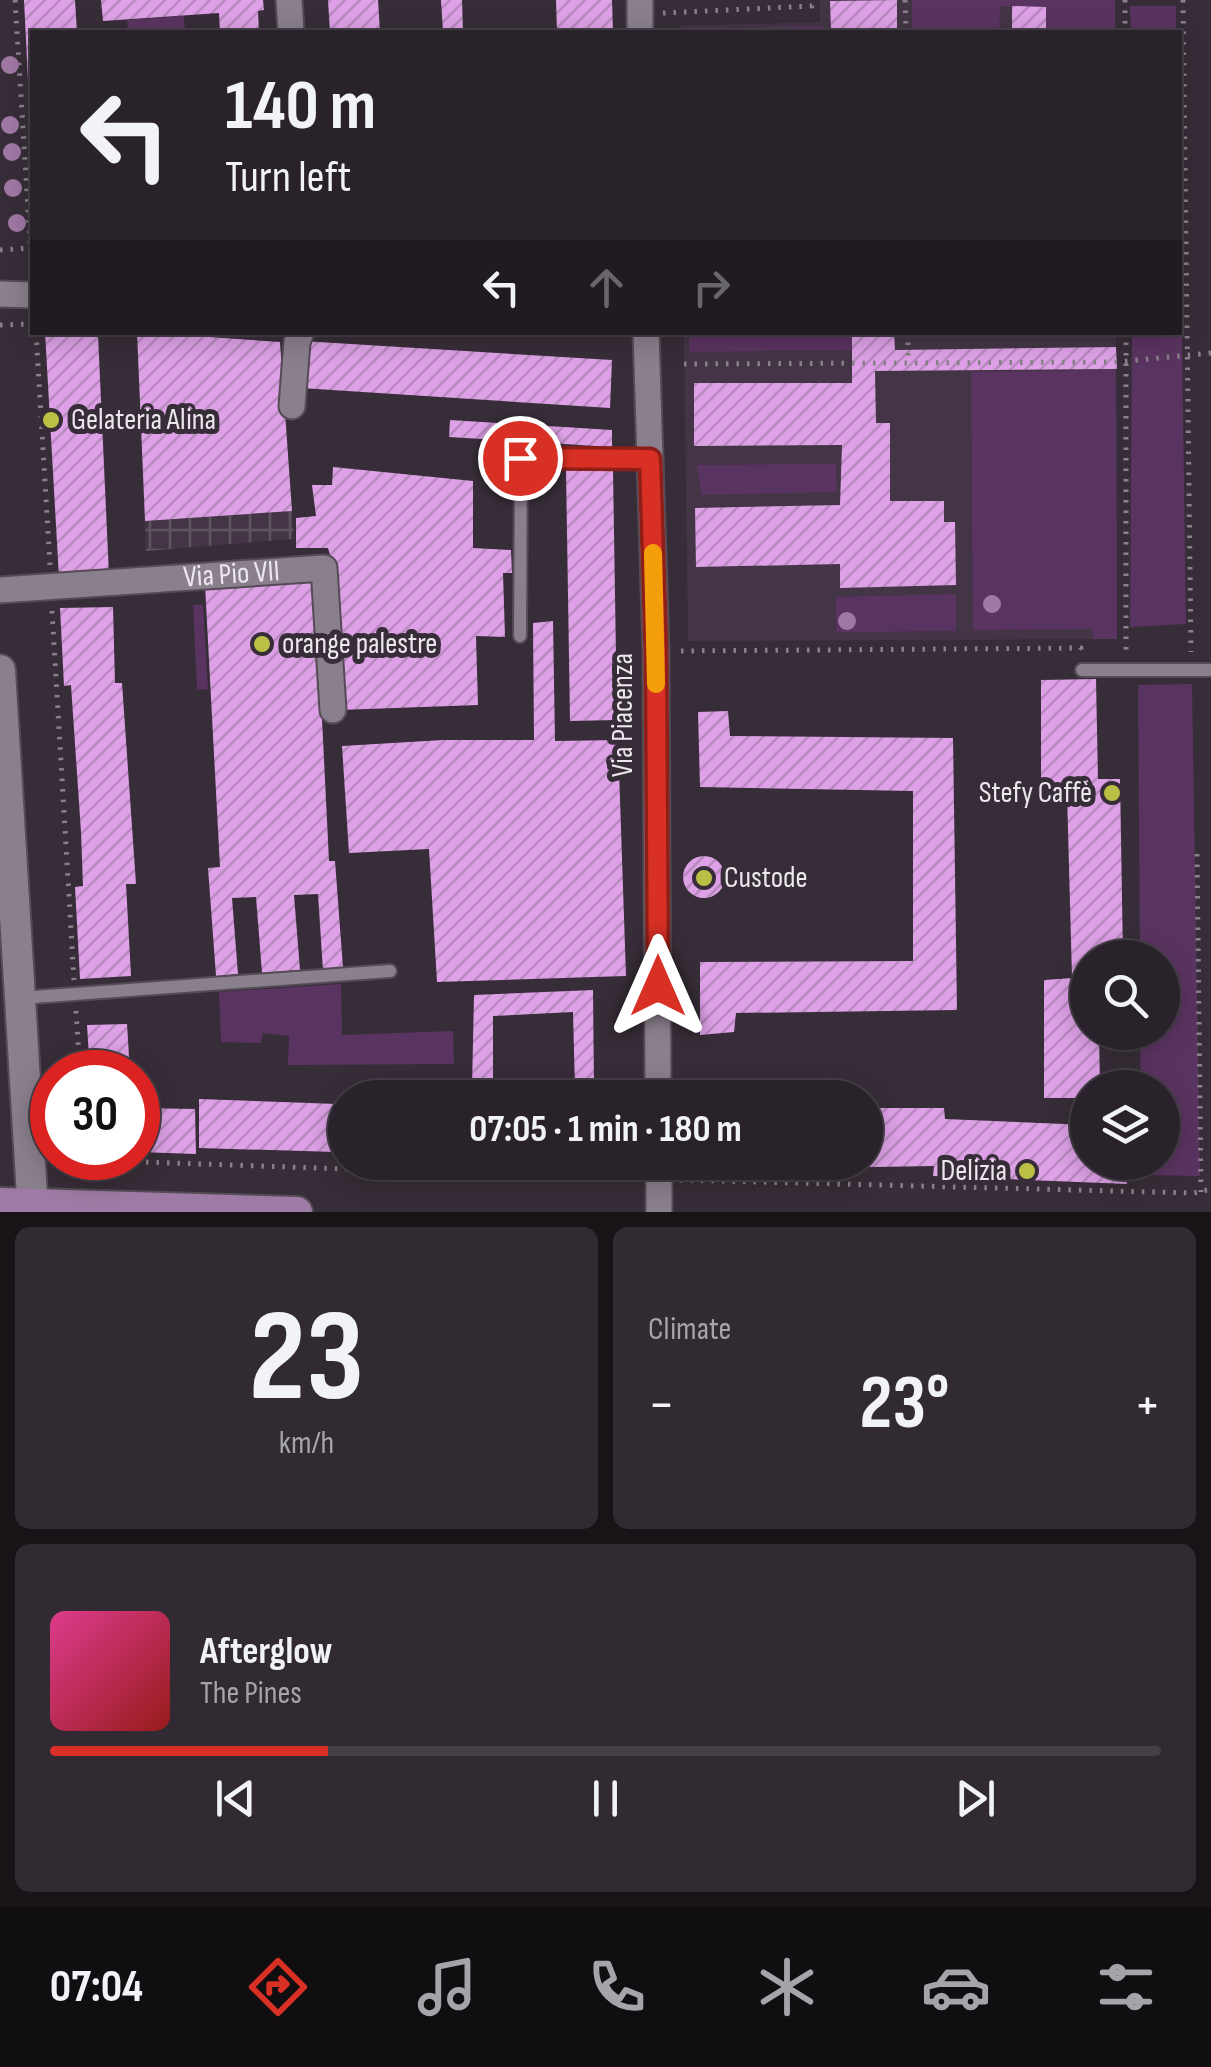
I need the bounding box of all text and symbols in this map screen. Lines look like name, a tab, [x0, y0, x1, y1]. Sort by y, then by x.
text: 140 m	[225, 65, 376, 149]
icon: left	[60, 70, 190, 200]
text: Turn left	[225, 150, 351, 205]
icon: left	[474, 260, 529, 315]
icon: ahead	[579, 260, 634, 315]
icon: right	[684, 260, 739, 315]
place label: Gelateria Alina	[71, 402, 216, 438]
marker: Gelateria Alina	[40, 409, 62, 431]
pin	[478, 416, 563, 501]
icon: arrive	[493, 431, 548, 486]
street label: Via Pio VII	[182, 553, 281, 596]
place label: orange palestre	[282, 626, 437, 662]
marker: orange palestre	[251, 633, 273, 655]
street label: Via Piacenza	[605, 653, 641, 777]
place label: Stefy Caffè	[979, 775, 1092, 811]
marker: Stefy Caffè	[1101, 782, 1123, 804]
place label: Custode	[724, 860, 808, 896]
marker: Custode	[693, 867, 715, 889]
position arrow	[606, 934, 710, 1038]
map controls	[1070, 940, 1180, 1180]
button: search	[1070, 940, 1180, 1050]
speed limit sign: 30	[30, 1050, 160, 1180]
button: layers	[1070, 1070, 1180, 1180]
text: 07:05 · 1 min · 180 m	[469, 1107, 742, 1152]
place label: Delizia	[940, 1153, 1007, 1189]
marker: Delizia	[1016, 1160, 1038, 1182]
text: 23	[249, 1281, 364, 1437]
text: Climate	[648, 1310, 731, 1349]
text: 23°	[859, 1359, 950, 1450]
text: −	[648, 1372, 675, 1439]
text: +	[1134, 1372, 1161, 1439]
text: km/h	[279, 1424, 334, 1463]
text: Afterglow	[200, 1629, 333, 1674]
text: The Pines	[200, 1674, 302, 1713]
icon: previous	[208, 1771, 263, 1826]
icon: pause	[578, 1771, 633, 1826]
icon: next	[948, 1771, 1003, 1826]
icon: directions	[243, 1952, 313, 2022]
icon: music	[412, 1952, 482, 2022]
icon: phone	[582, 1952, 652, 2022]
icon: climate	[752, 1952, 822, 2022]
icon: car	[921, 1952, 991, 2022]
icon: filters	[1091, 1952, 1161, 2022]
text: 07:04	[50, 1960, 143, 2015]

